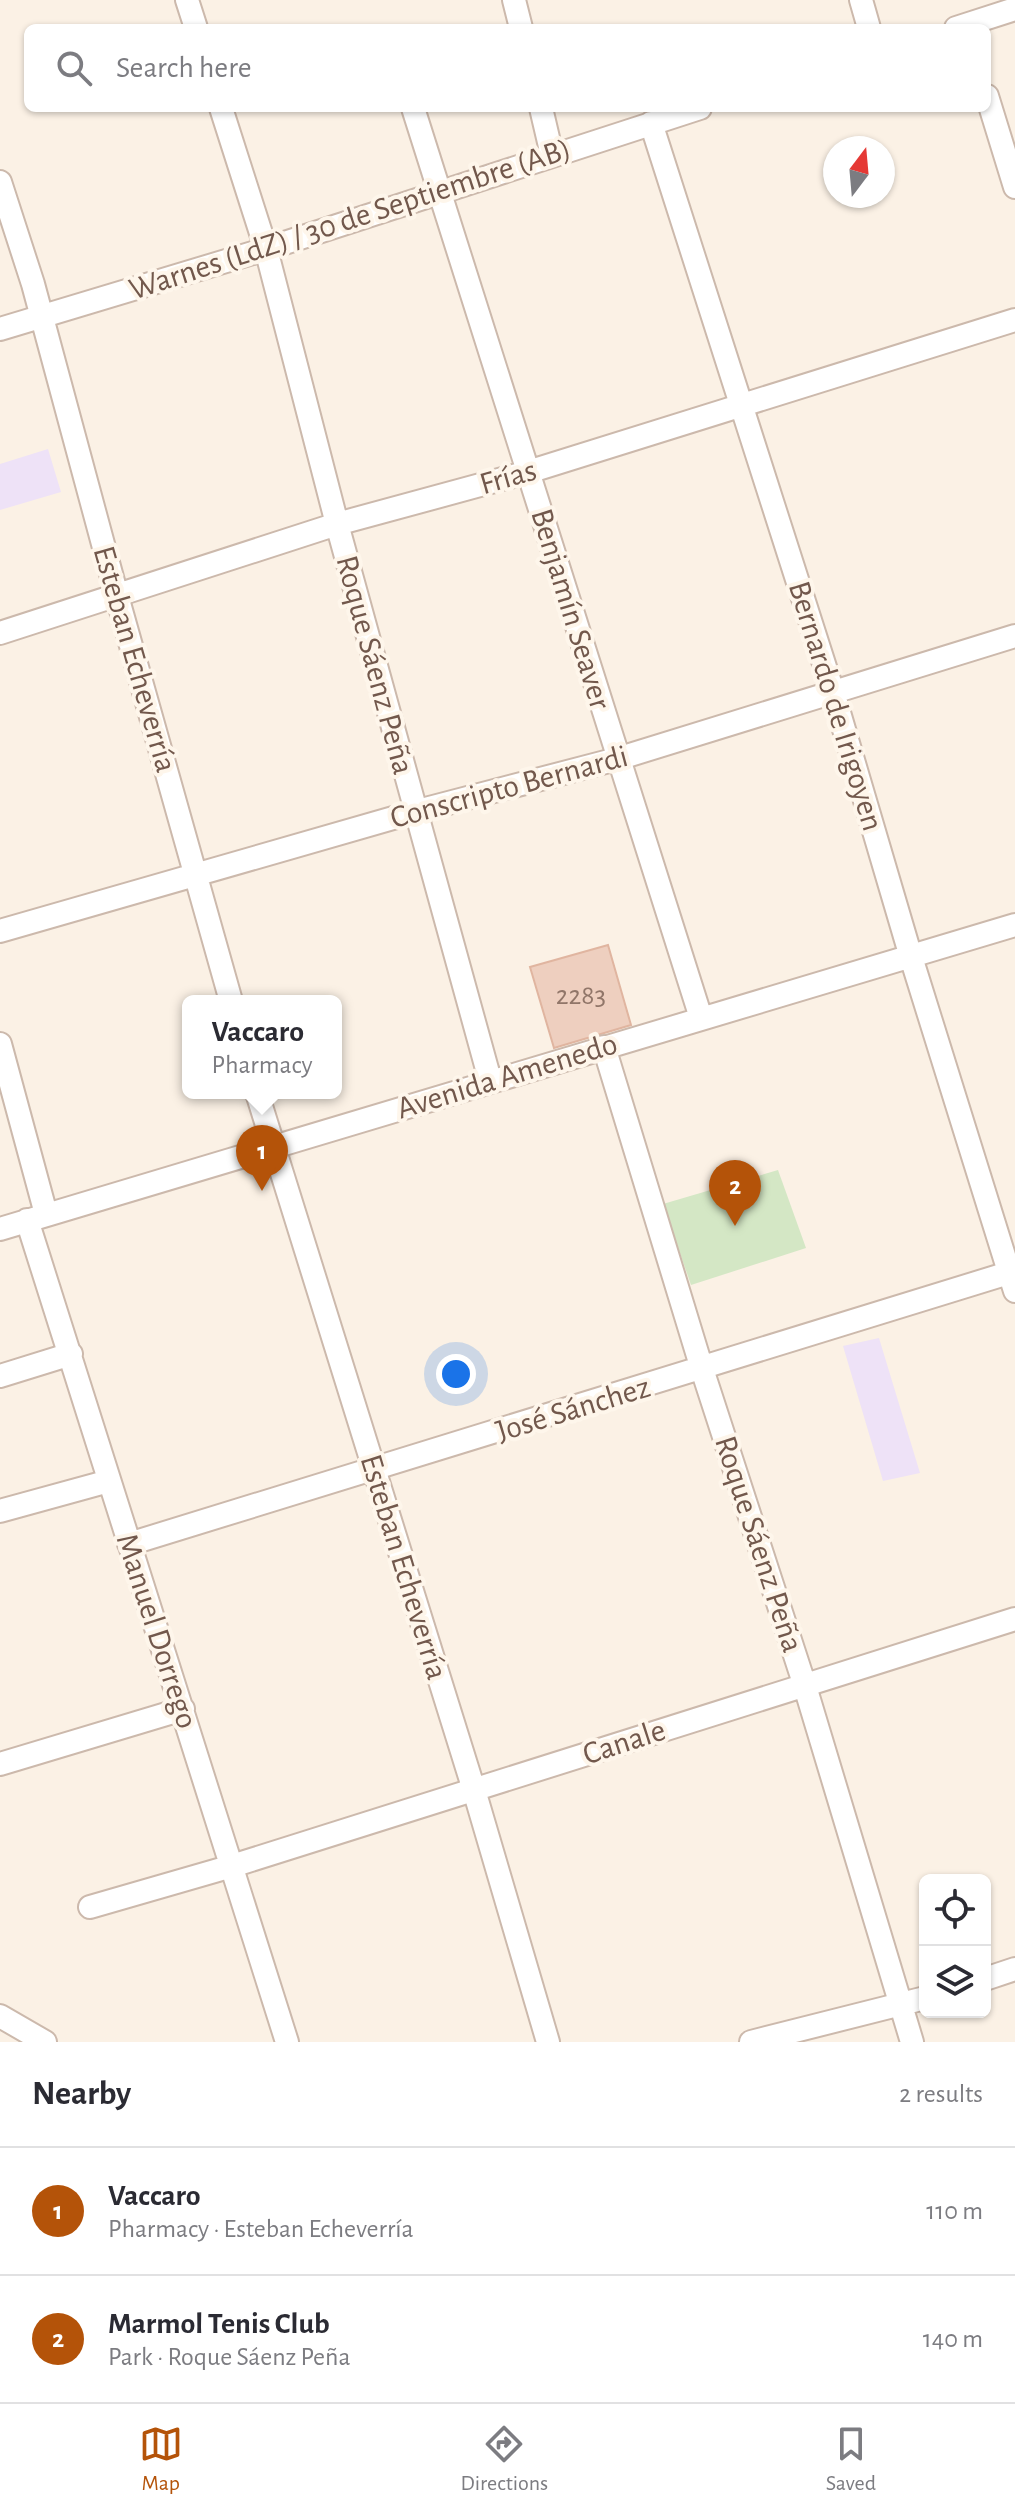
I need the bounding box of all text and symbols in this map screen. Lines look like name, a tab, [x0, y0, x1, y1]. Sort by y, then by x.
search box	[24, 24, 991, 112]
icon: search	[52, 46, 96, 90]
text: Search here	[116, 53, 252, 83]
street label: Warnes (LdZ) / 30 de Septiembre (AB)	[125, 132, 575, 306]
north arrow	[823, 136, 895, 208]
street label: Frías	[476, 454, 540, 500]
street label: Benjamín Seaver	[525, 505, 617, 714]
street label: Esteban Echeverría	[87, 542, 183, 776]
street label: Roque Sáenz Peña	[330, 552, 420, 778]
street label: Bernardo de Irigoyen	[783, 577, 889, 835]
street label: Conscripto Bernardi	[387, 740, 631, 834]
house number: 2283	[556, 982, 606, 1010]
popup	[182, 995, 342, 1099]
text: Vaccaro	[211, 1017, 304, 1047]
street label: Avenida Amenedo	[393, 1027, 621, 1125]
text: Pharmacy	[211, 1052, 313, 1078]
pin: 1	[236, 1125, 288, 1191]
pin: 2	[709, 1160, 761, 1226]
your location	[436, 1354, 476, 1394]
street label: José Sánchez	[492, 1370, 654, 1448]
street label: Roque Sáenz Peña	[709, 1432, 809, 1656]
street label: Esteban Echeverría	[355, 1451, 453, 1683]
street label: Manuel Dorrego	[110, 1530, 204, 1732]
street label: Canale	[579, 1714, 669, 1770]
map controls	[919, 1874, 991, 2018]
button: locate	[919, 1874, 991, 1946]
button: layers	[919, 1946, 991, 2018]
text: Nearby	[32, 2077, 131, 2111]
text: 2 results	[899, 2081, 983, 2107]
text: Vaccaro	[108, 2181, 201, 2211]
text: 1	[53, 2198, 63, 2224]
text: 110 m	[926, 2198, 983, 2224]
text: Pharmacy · Esteban Echeverría	[108, 2216, 414, 2242]
text: Marmol Tenis Club	[108, 2309, 330, 2339]
text: 2	[52, 2326, 64, 2352]
text: 140 m	[923, 2326, 983, 2352]
text: Park · Roque Sáenz Peña	[108, 2344, 350, 2370]
tab: Map	[139, 2422, 183, 2496]
tab: Directions	[460, 2422, 548, 2496]
tab: Saved	[826, 2422, 876, 2496]

